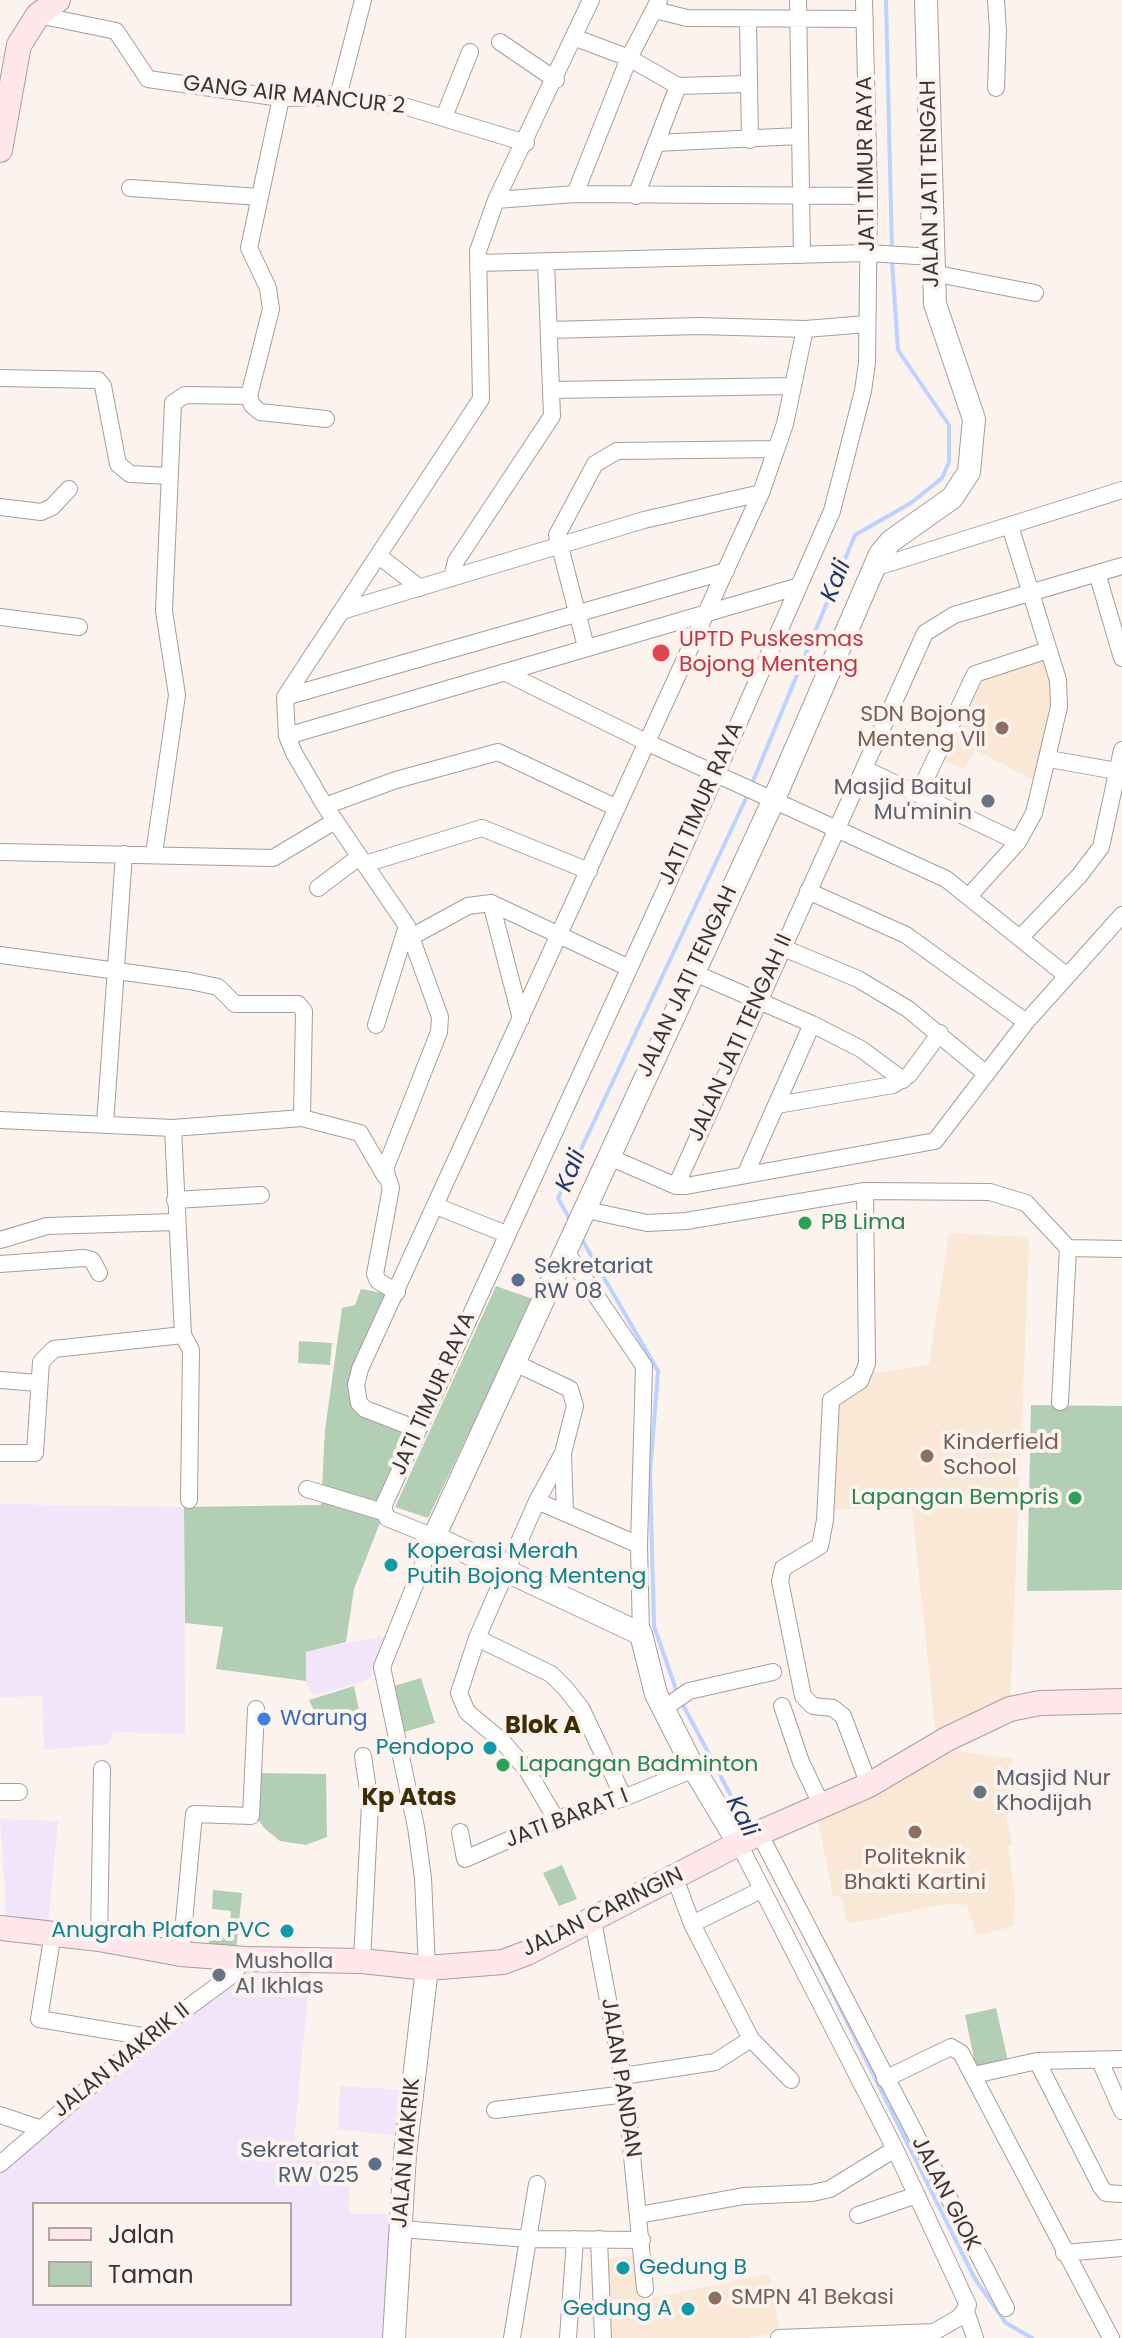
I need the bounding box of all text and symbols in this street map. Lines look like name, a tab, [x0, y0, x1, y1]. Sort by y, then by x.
street label: GANG AIR MANCUR 2	[182, 71, 406, 121]
street label: JATI TIMUR RAYA	[852, 76, 882, 252]
street label: JALAN JATI TENGAH	[916, 80, 946, 288]
water label: Kali	[816, 556, 858, 606]
place label: UPTD Puskesmas Bojong Menteng	[679, 627, 864, 678]
marker: UPTD Puskesmas Bojong Menteng	[650, 642, 672, 664]
place label: SDN Bojong Menteng VII	[857, 702, 986, 754]
street label: JATI TIMUR RAYA	[654, 718, 750, 890]
marker: SDN Bojong Menteng VII	[993, 719, 1011, 737]
place label: Masjid Baitul Mu'minin	[834, 775, 972, 826]
marker: Masjid Baitul Mu'minin	[979, 792, 997, 810]
street label: JALAN JATI TENGAH	[632, 882, 744, 1082]
street label: JALAN JATI TENGAH II	[683, 930, 799, 1146]
water label: Kali	[551, 1146, 593, 1196]
place label: PB Lima	[821, 1210, 906, 1236]
marker: PB Lima	[796, 1214, 814, 1232]
place label: Sekretariat RW 08	[534, 1254, 653, 1306]
marker: Sekretariat RW 08	[509, 1271, 527, 1289]
street label: JATI TIMUR RAYA	[386, 1308, 482, 1480]
place label: Kinderfield School	[943, 1430, 1059, 1482]
marker: Kinderfield School	[918, 1447, 936, 1465]
place label: Lapangan Bempris	[851, 1485, 1059, 1511]
marker: Lapangan Bempris	[1066, 1489, 1084, 1507]
place label: Koperasi Merah Putih Bojong Menteng	[407, 1539, 646, 1590]
marker: Koperasi Merah Putih Bojong Menteng	[382, 1556, 400, 1574]
place label: Warung	[280, 1706, 368, 1732]
marker: Warung	[255, 1710, 273, 1728]
district label: Blok A	[505, 1713, 581, 1741]
place label: Pendopo	[376, 1735, 474, 1761]
marker: Pendopo	[481, 1739, 499, 1757]
place label: Lapangan Badminton	[519, 1752, 758, 1778]
marker: Lapangan Badminton	[494, 1756, 512, 1774]
place label: Masjid Nur Khodijah	[996, 1766, 1111, 1818]
street label: JATI BARAT I	[502, 1783, 632, 1855]
marker: Masjid Nur Khodijah	[971, 1783, 989, 1801]
district label: Kp Atas	[361, 1785, 457, 1813]
water label: Kali	[719, 1792, 763, 1842]
marker: Politeknik Bhakti Kartini	[906, 1823, 924, 1841]
place label: Politeknik Bhakti Kartini	[844, 1845, 986, 1896]
street label: JALAN CARINGIN	[518, 1863, 688, 1963]
place label: Anugrah Plafon PVC	[51, 1918, 271, 1944]
marker: Anugrah Plafon PVC	[278, 1922, 296, 1940]
place label: Musholla Al Ikhlas	[235, 1949, 333, 2000]
marker: Musholla Al Ikhlas	[210, 1966, 228, 1984]
street label: JALAN PANDAN	[594, 1996, 646, 2160]
street label: JALAN MAKRIK II	[49, 1998, 195, 2124]
street label: JALAN MAKRIK	[387, 2077, 427, 2229]
street label: JALAN GIOK	[905, 2132, 985, 2256]
place label: Sekretariat RW 025	[240, 2138, 359, 2190]
marker: Sekretariat RW 025	[366, 2155, 384, 2173]
legend	[32, 2202, 292, 2306]
text: Jalan	[108, 2218, 174, 2251]
place label: Gedung B	[639, 2255, 747, 2281]
text: Taman	[108, 2258, 194, 2291]
marker: Gedung B	[614, 2259, 632, 2277]
place label: SMPN 41 Bekasi	[731, 2285, 894, 2311]
marker: SMPN 41 Bekasi	[706, 2289, 724, 2307]
place label: Gedung A	[563, 2296, 672, 2322]
marker: Gedung A	[679, 2300, 697, 2318]

